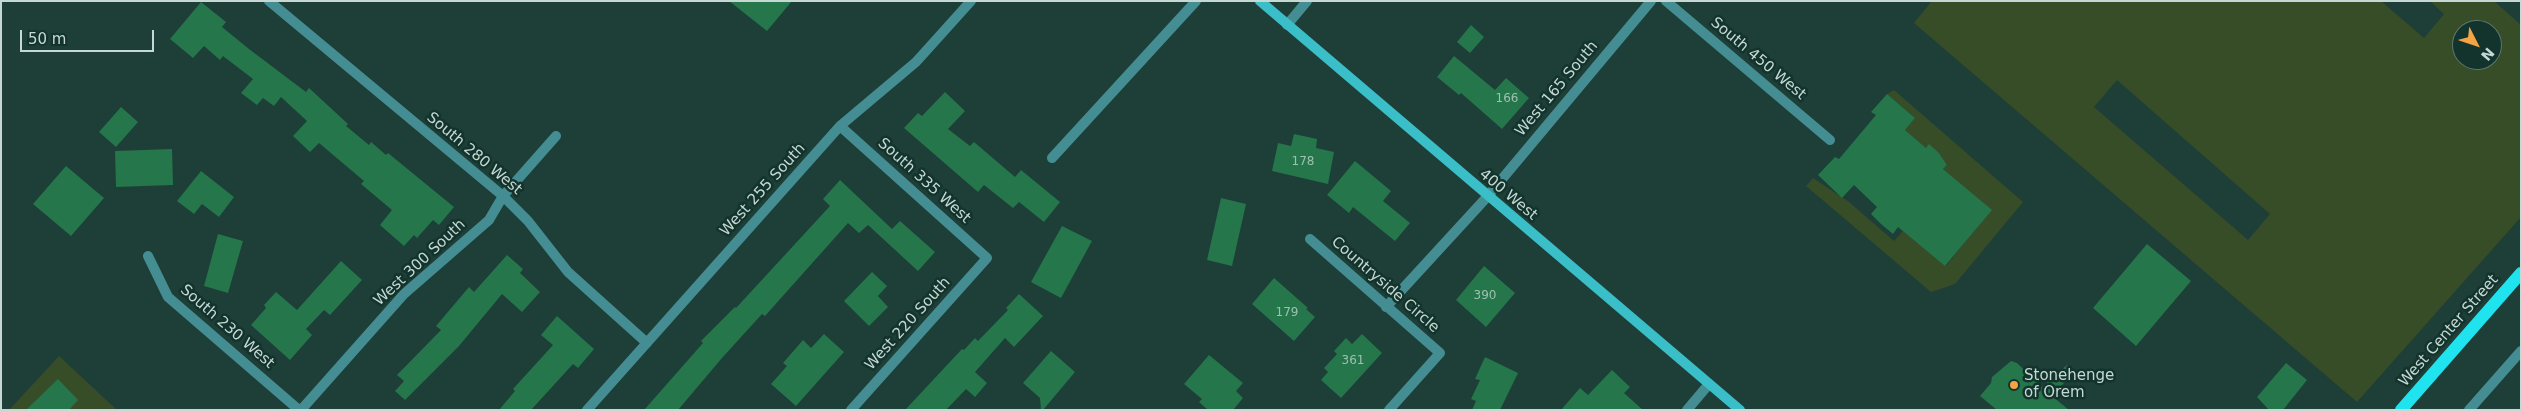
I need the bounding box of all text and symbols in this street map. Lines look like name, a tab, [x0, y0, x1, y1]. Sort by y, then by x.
street label: South 450 West	[1707, 14, 1809, 104]
scale bar	[22, 20, 156, 52]
north arrow	[2452, 20, 2502, 70]
text: 50 m	[28, 30, 66, 48]
street label: West 165 South	[1512, 38, 1602, 140]
text: N	[2478, 45, 2497, 64]
house number: 166	[1496, 92, 1518, 106]
street label: South 280 West	[423, 109, 525, 199]
street label: South 335 West	[874, 135, 974, 227]
street label: West 255 South	[717, 140, 809, 240]
house number: 178	[1292, 155, 1314, 169]
street label: 400 West	[1475, 166, 1541, 224]
street label: West 300 South	[370, 216, 470, 310]
street label: Countryside Circle	[1327, 233, 1443, 337]
street label: West Center Street	[2395, 271, 2503, 391]
street label: West 220 South	[862, 274, 954, 374]
street label: South 230 West	[176, 281, 278, 373]
house number: 390	[1474, 289, 1496, 303]
house number: 179	[1276, 306, 1298, 320]
house number: 361	[1342, 354, 1364, 368]
place label: Stonehenge of Orem	[2024, 367, 2114, 402]
marker: Stonehenge of Orem	[2008, 379, 2020, 391]

